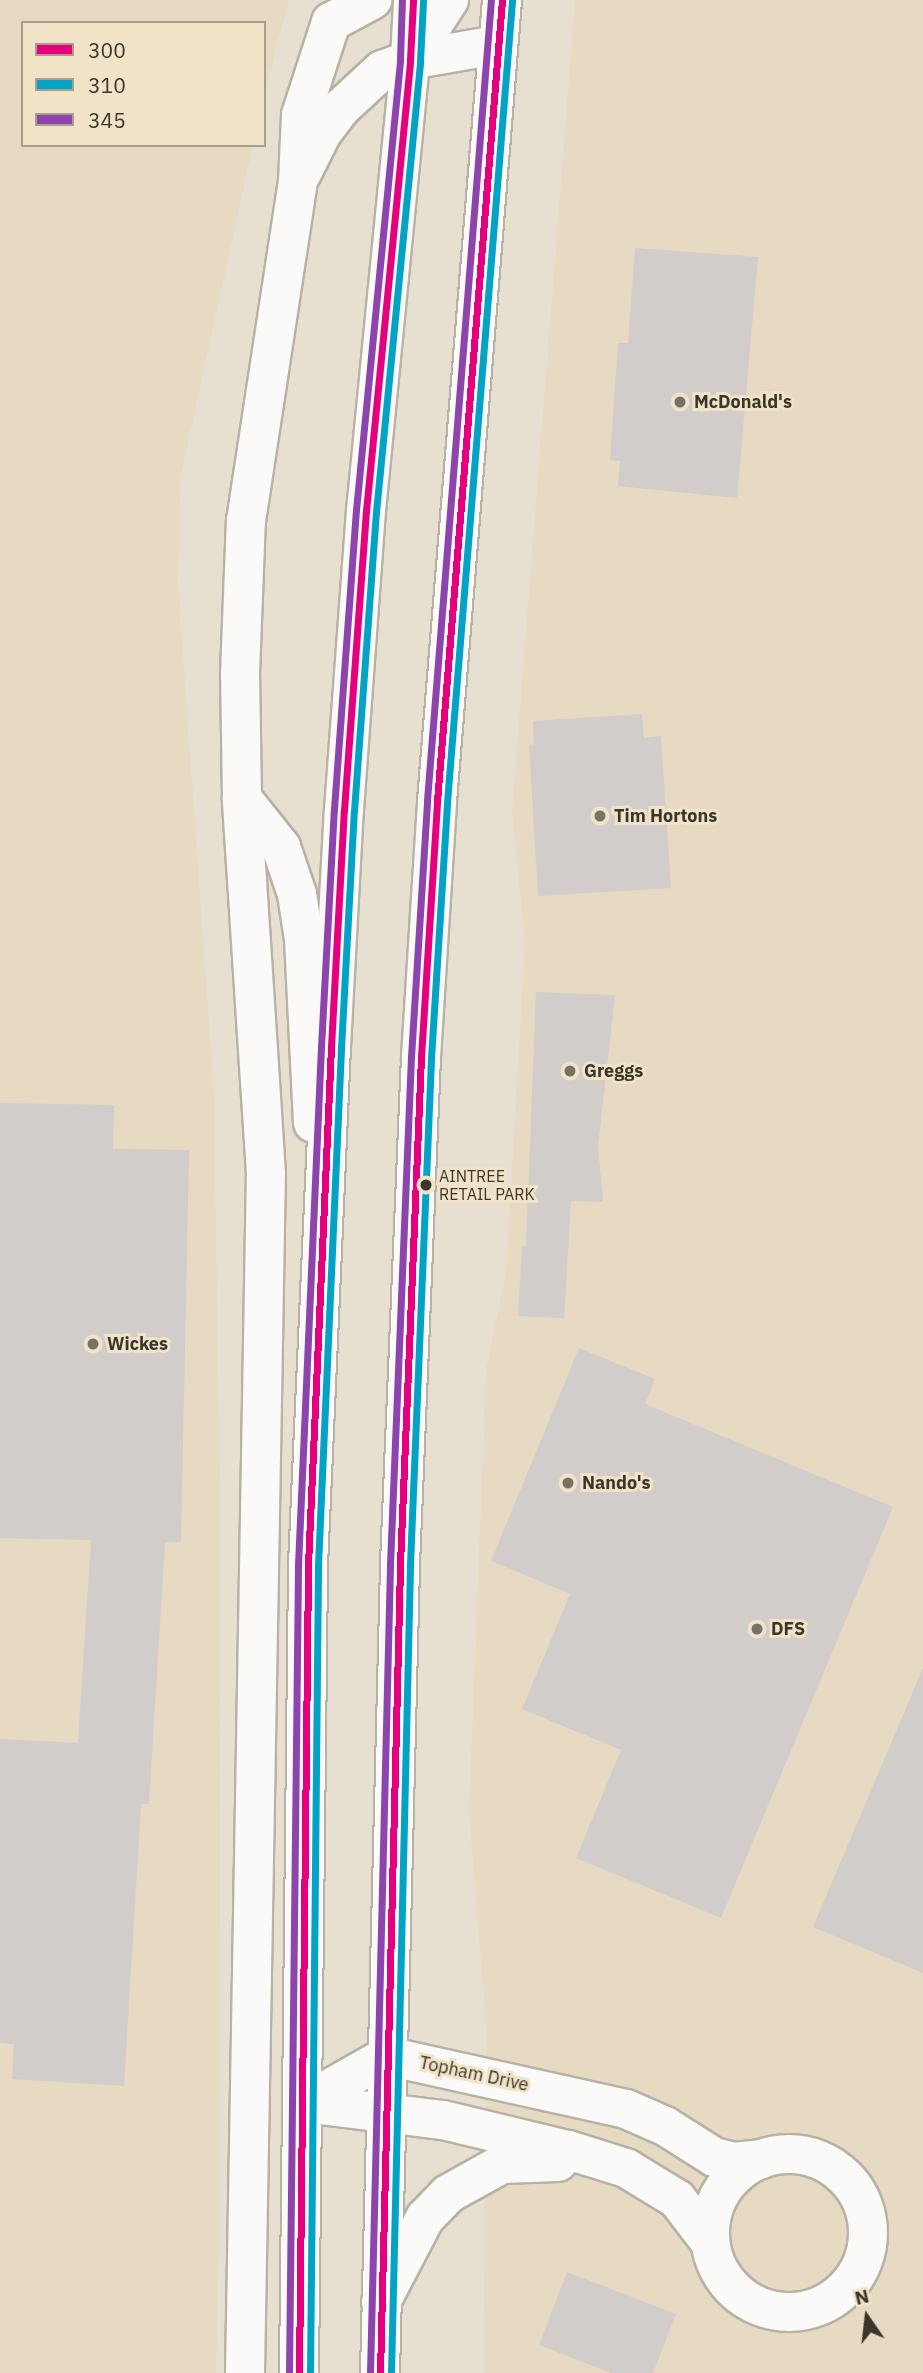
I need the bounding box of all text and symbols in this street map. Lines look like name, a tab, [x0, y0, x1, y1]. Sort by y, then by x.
legend	[21, 21, 266, 147]
text: 300	[88, 36, 126, 64]
text: 310	[88, 71, 126, 99]
text: 345	[88, 106, 126, 134]
place label: McDonald's	[694, 391, 792, 413]
marker: McDonald's	[672, 394, 688, 410]
place label: Tim Hortons	[614, 805, 717, 827]
marker: Tim Hortons	[592, 808, 608, 824]
place label: Greggs	[584, 1060, 643, 1082]
marker: Greggs	[562, 1063, 578, 1079]
place label: AINTREE RETAIL PARK	[439, 1166, 535, 1204]
marker: AINTREE RETAIL PARK	[419, 1178, 433, 1192]
place label: Wickes	[107, 1333, 168, 1355]
marker: Wickes	[85, 1336, 101, 1352]
place label: Nando's	[582, 1472, 651, 1494]
marker: Nando's	[560, 1475, 576, 1491]
place label: DFS	[771, 1618, 805, 1640]
marker: DFS	[749, 1621, 765, 1637]
street label: Topham Drive	[417, 2052, 531, 2096]
north arrow	[832, 2282, 902, 2352]
text: N	[852, 2283, 871, 2310]

